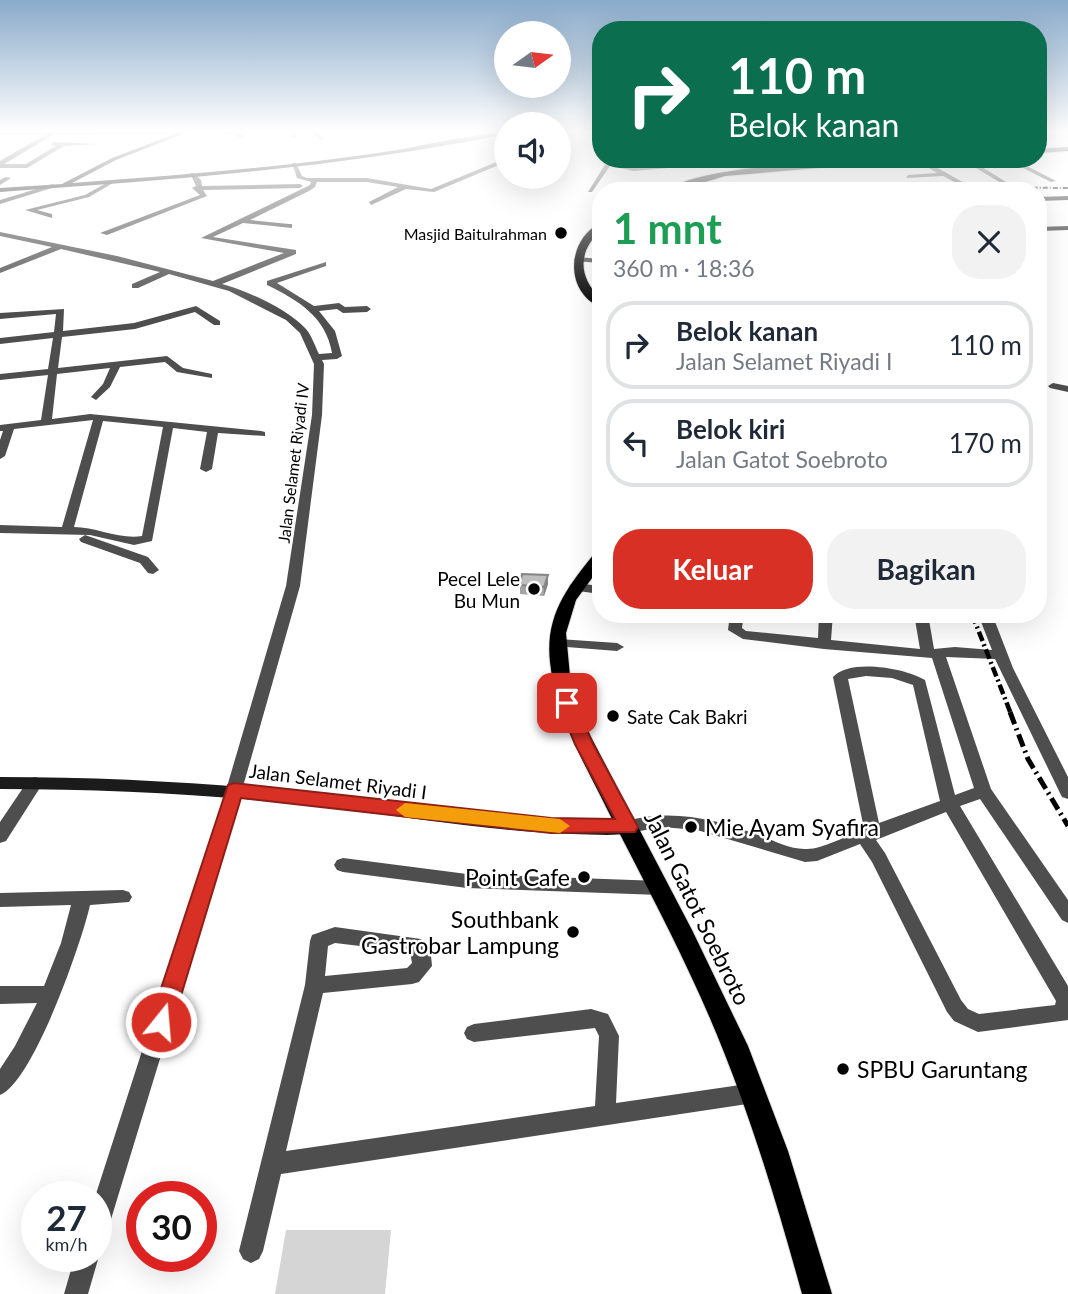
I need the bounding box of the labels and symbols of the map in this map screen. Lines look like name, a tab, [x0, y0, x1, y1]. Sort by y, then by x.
north arrow	[494, 21, 570, 98]
place label: Masjid Baitulrahman	[404, 224, 547, 243]
marker: Masjid Baitulrahman	[553, 225, 569, 241]
street label: Jalan Selamet Riyadi IV	[274, 382, 312, 544]
place label: Pecel Lele Bu Mun	[437, 567, 520, 612]
marker: Pecel Lele Bu Mun	[526, 581, 542, 597]
pin	[537, 673, 597, 733]
place label: Sate Cak Bakri	[627, 705, 748, 728]
marker: Sate Cak Bakri	[605, 708, 621, 724]
street label: Jalan Selamet Riyadi I	[248, 759, 428, 803]
street label: Jalan Gatot Soebroto	[639, 807, 757, 1009]
place label: Mie Ayam Syafira	[705, 813, 879, 841]
marker: Mie Ayam Syafira	[683, 819, 699, 835]
place label: Point Cafe	[465, 863, 570, 891]
marker: Point Cafe	[576, 869, 592, 885]
place label: Southbank Gastrobar Lampung	[361, 905, 559, 959]
marker: Southbank Gastrobar Lampung	[565, 924, 581, 940]
position arrow	[124, 985, 198, 1059]
place label: SPBU Garuntang	[857, 1055, 1028, 1083]
marker: SPBU Garuntang	[835, 1061, 851, 1077]
speed limit sign: 30	[126, 1181, 217, 1272]

